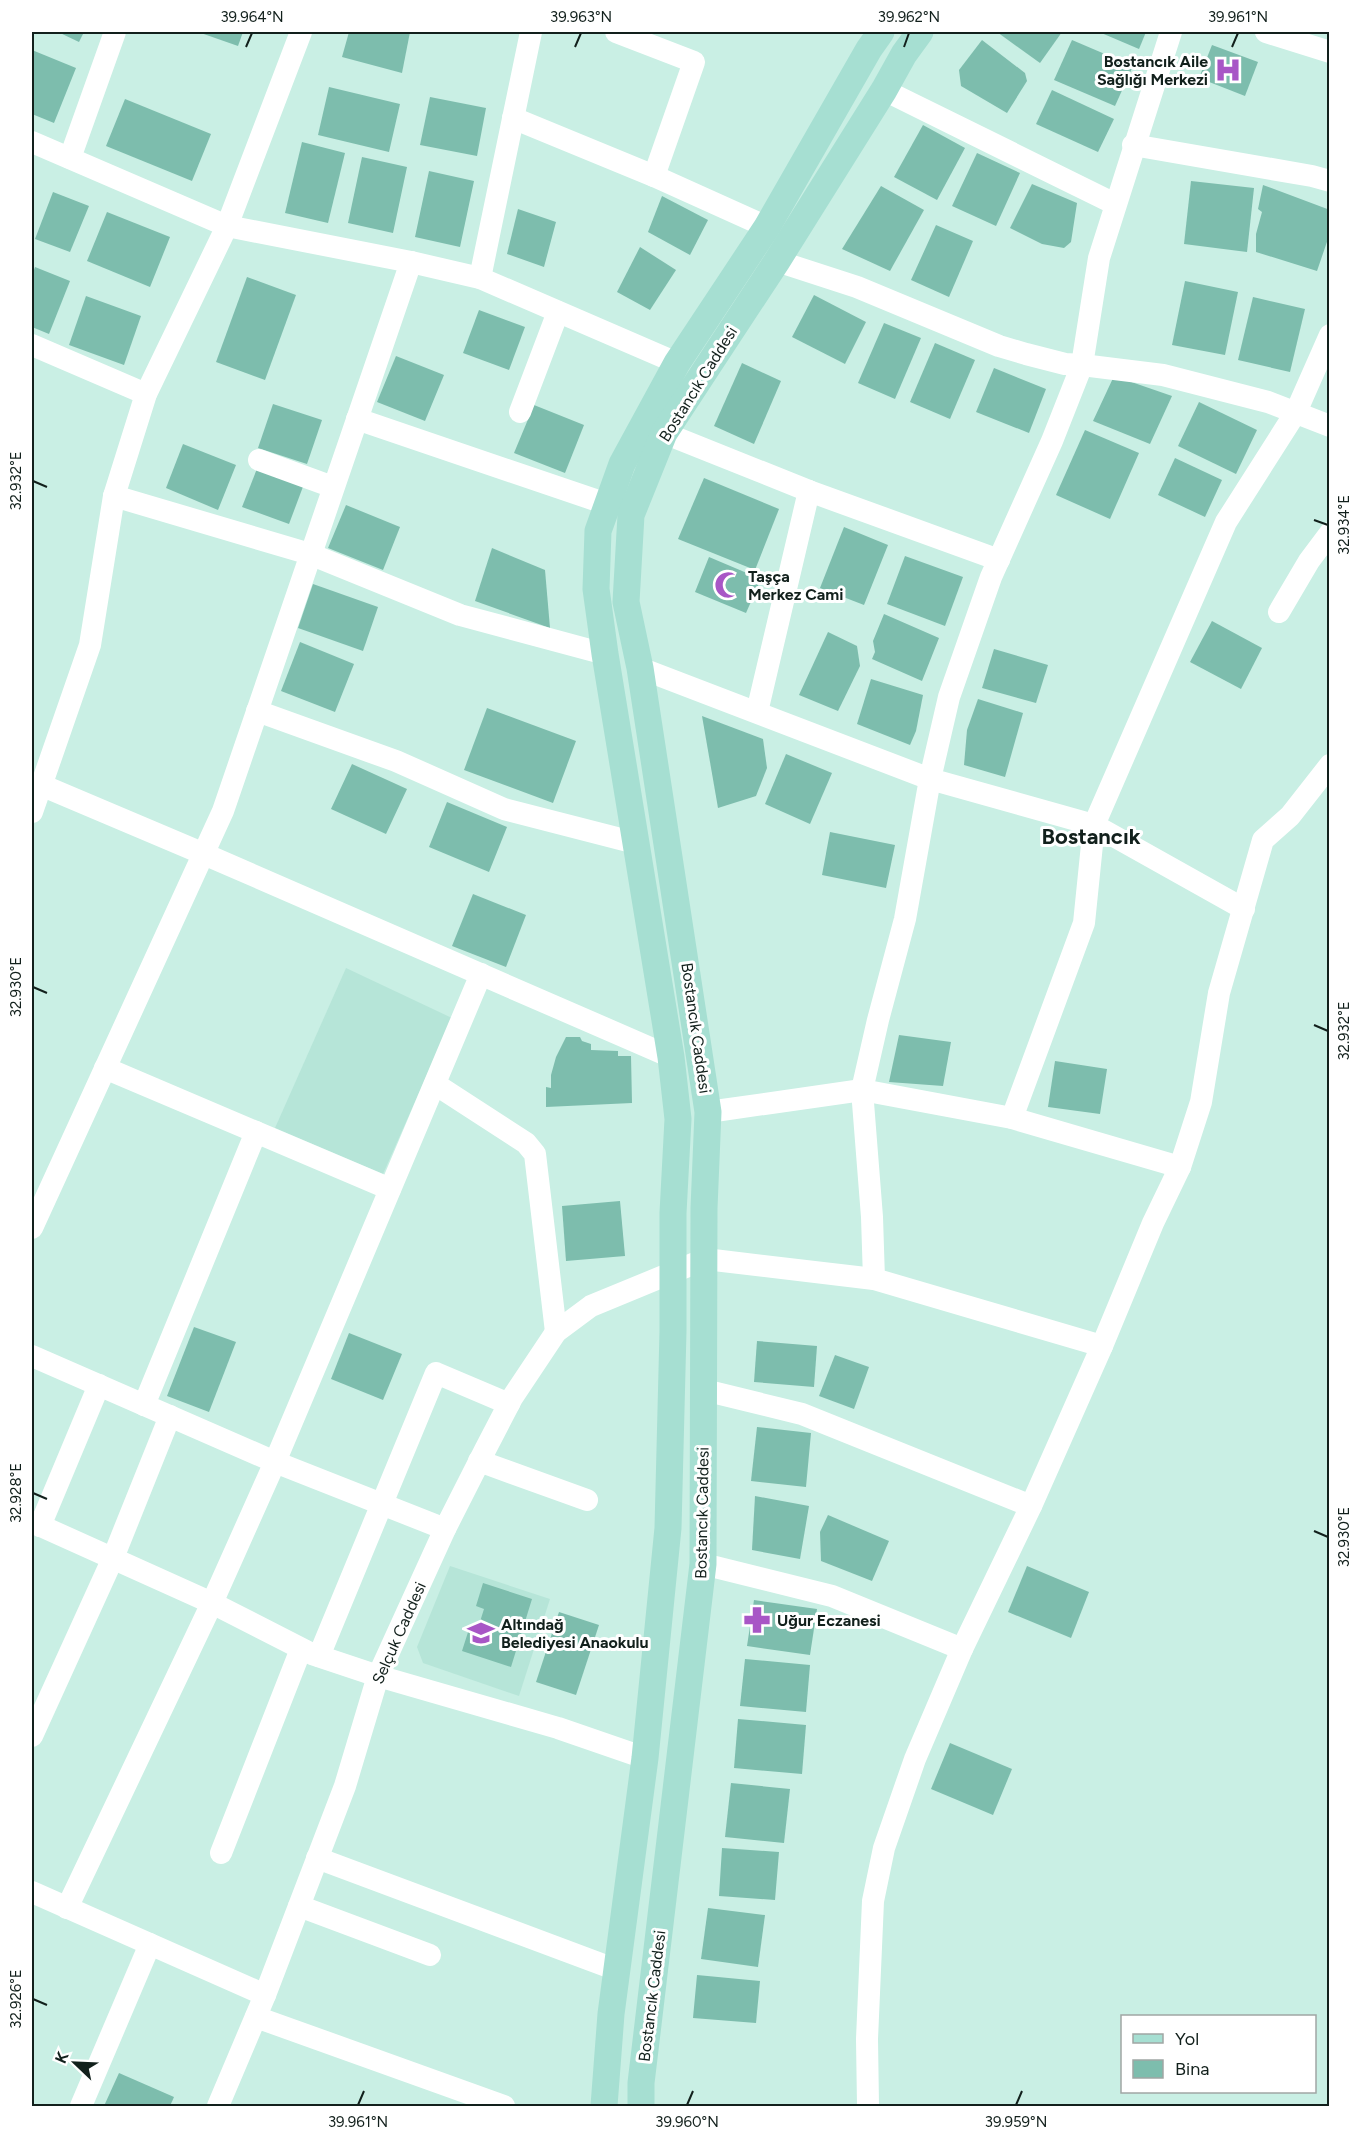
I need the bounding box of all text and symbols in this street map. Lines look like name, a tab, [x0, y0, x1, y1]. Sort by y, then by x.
text: 39.964°N	[220, 8, 284, 26]
text: 39.963°N	[550, 8, 612, 26]
text: 39.962°N	[878, 8, 940, 26]
text: 39.961°N	[1208, 8, 1268, 26]
place label: Bostancık Aile Sağlığı Merkezi	[1097, 52, 1208, 89]
hospital icon: Bostancık Aile Sağlığı Merkezi	[1213, 55, 1243, 85]
street label: Bostancık Caddesi	[655, 323, 741, 445]
text: 32.932°E	[7, 451, 25, 511]
text: 32.934°E	[1335, 495, 1353, 555]
place label: Taşça Merkez Cami	[748, 567, 843, 604]
mosque icon: Taşça Merkez Cami	[713, 570, 743, 600]
district label: Bostancık	[1042, 823, 1141, 850]
text: 32.930°E	[7, 957, 25, 1017]
street label: Bostancık Caddesi	[677, 961, 715, 1095]
text: 32.932°E	[1335, 1001, 1353, 1061]
street label: Bostancık Caddesi	[691, 1447, 713, 1579]
text: 32.928°E	[7, 1463, 25, 1523]
text: 32.930°E	[1335, 1507, 1353, 1567]
street label: Selçuk Caddesi	[368, 1579, 430, 1687]
pharmacy icon: Uğur Eczanesi	[742, 1605, 772, 1635]
place label: Uğur Eczanesi	[777, 1611, 881, 1630]
place label: Altındağ Belediyesi Anaokulu	[501, 1615, 649, 1652]
school or university icon: Altındağ Belediyesi Anaokulu	[466, 1618, 496, 1648]
street label: Bostancık Caddesi	[635, 1929, 669, 2063]
text: 32.926°E	[7, 1969, 25, 2029]
legend	[1121, 2015, 1316, 2093]
text: Yol	[1175, 2028, 1199, 2050]
north arrow	[45, 2033, 105, 2093]
text: K	[51, 2048, 73, 2066]
text: Bina	[1175, 2058, 1209, 2080]
text: 39.961°N	[328, 2113, 388, 2131]
text: 39.960°N	[655, 2113, 719, 2131]
text: 39.959°N	[985, 2113, 1047, 2131]

